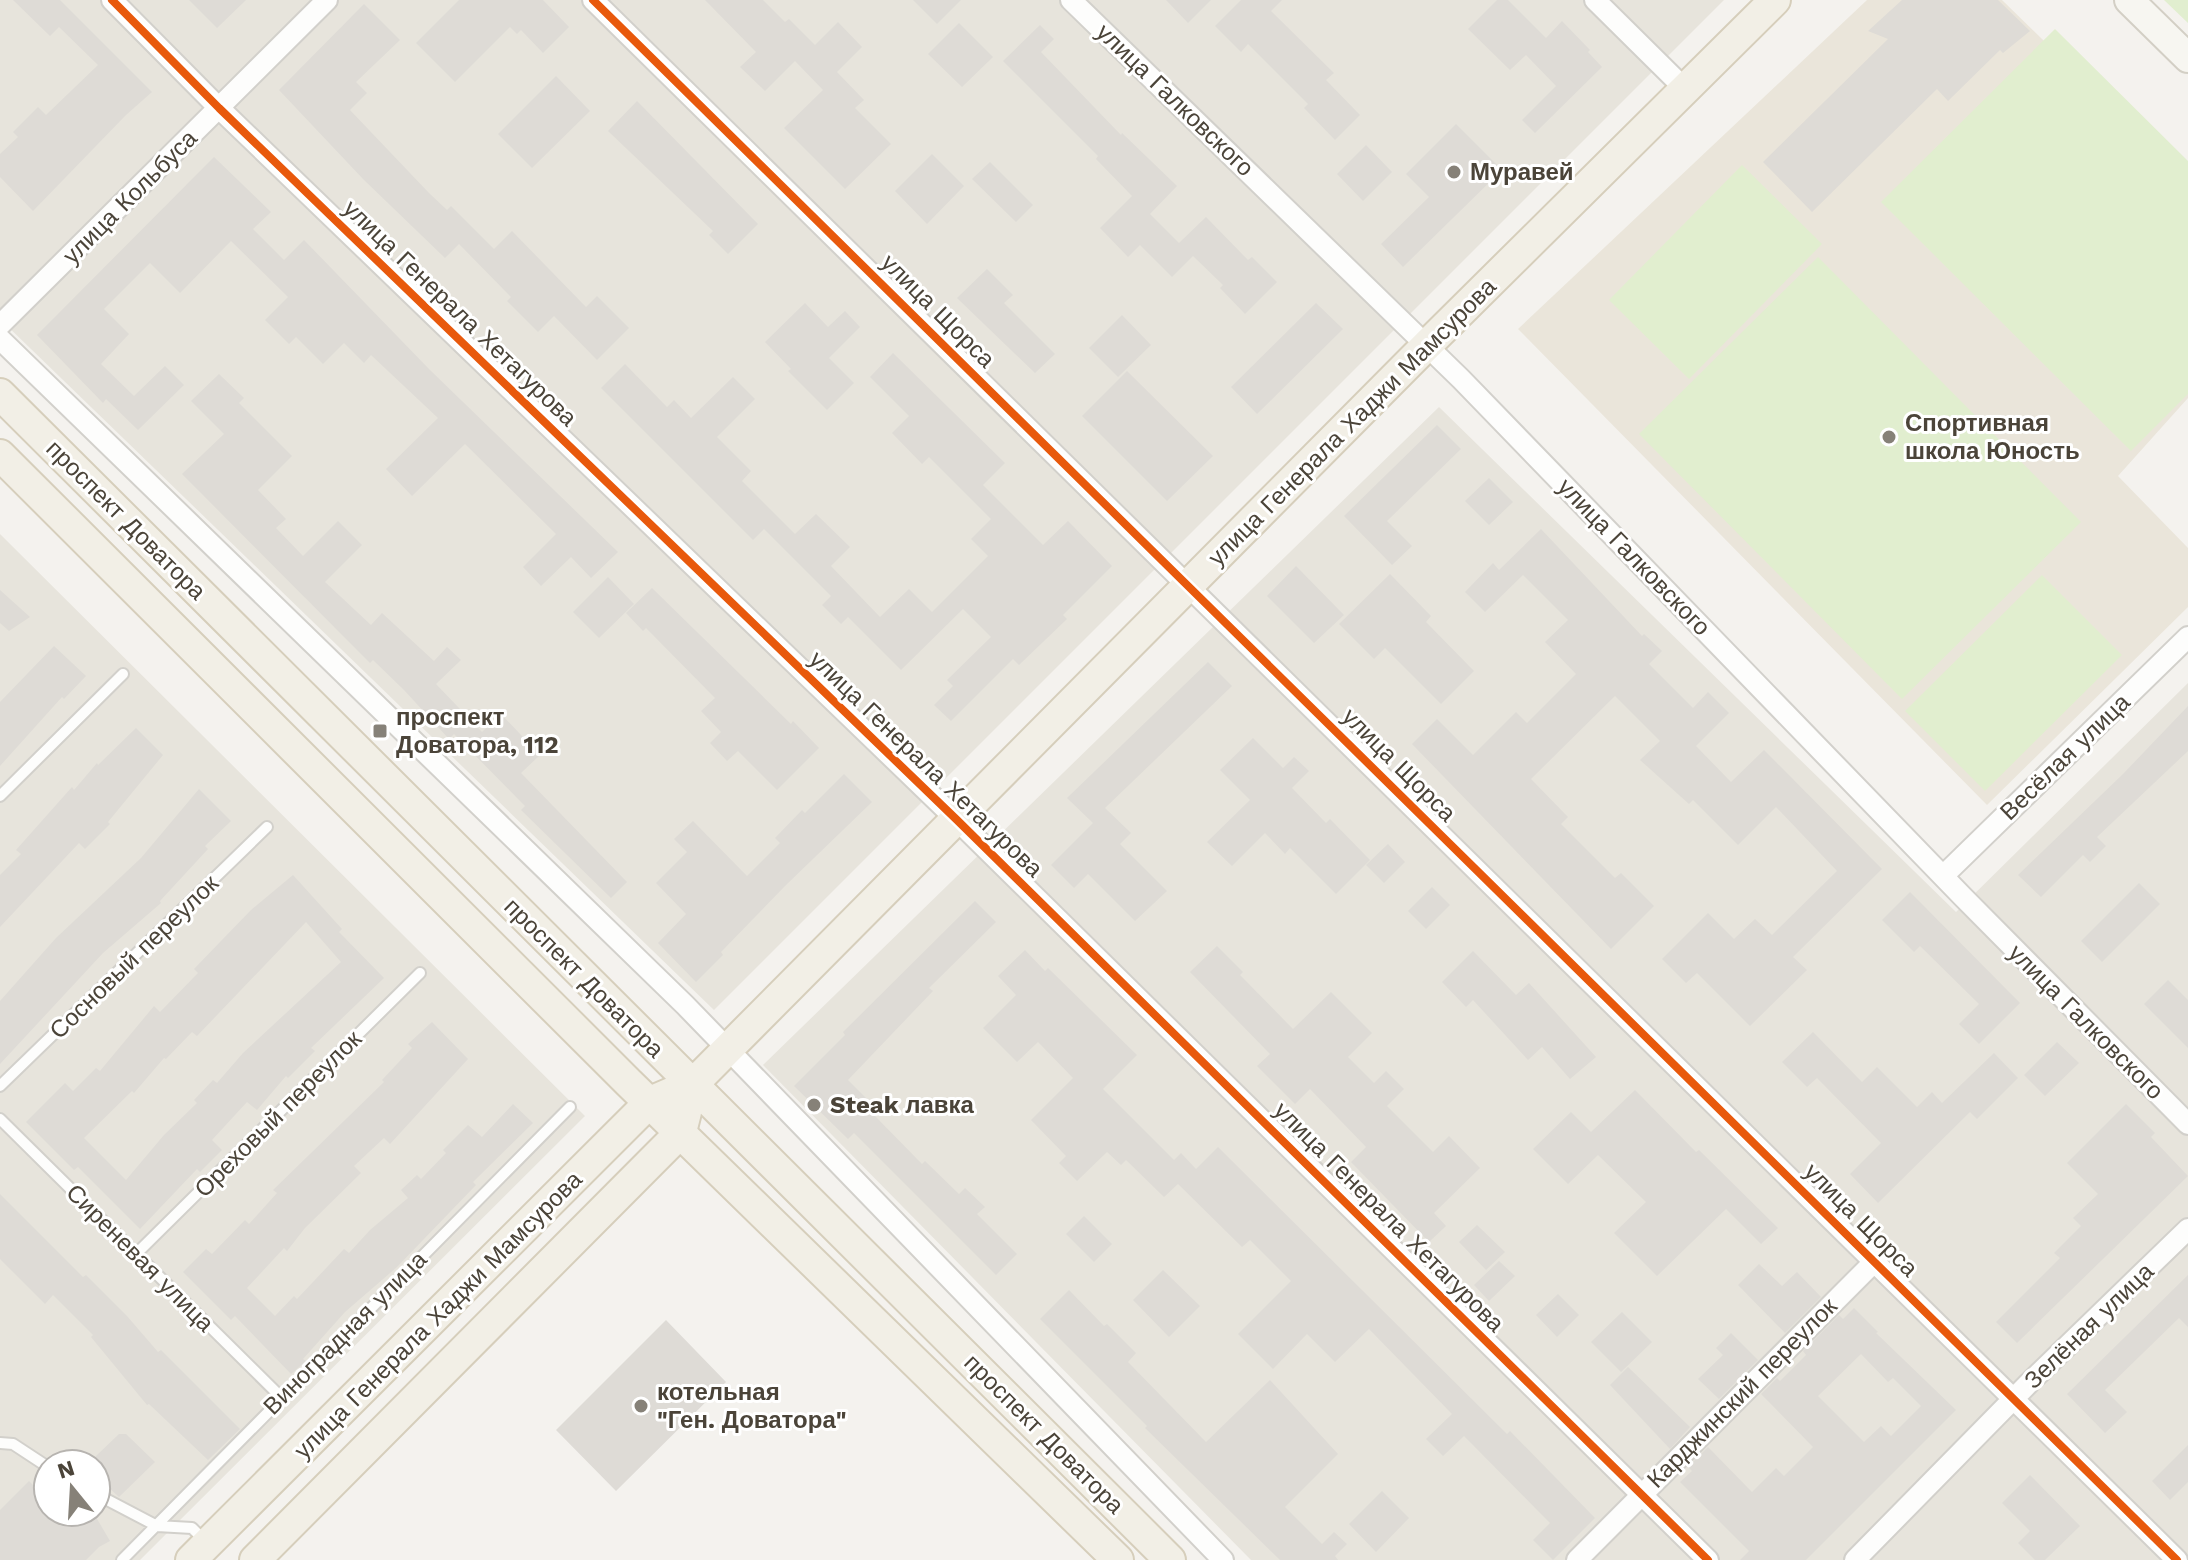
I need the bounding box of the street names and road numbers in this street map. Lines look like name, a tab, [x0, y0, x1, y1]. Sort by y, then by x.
street label: улица Галковского	[1091, 18, 1259, 182]
street label: улица Кольбуса	[57, 124, 203, 270]
street label: улица Генерала Хетагурова	[338, 194, 583, 432]
street label: улица Щорса	[876, 249, 1001, 374]
street label: улица Генерала Хаджи Мамсурова	[1202, 272, 1502, 572]
street label: проспект Доватора	[40, 434, 212, 606]
street label: улица Галковского	[1552, 473, 1716, 641]
street label: улица Генерала Хетагурова	[804, 645, 1049, 883]
street label: Весёлая улица	[1994, 688, 2136, 826]
street label: улица Щорса	[1337, 703, 1462, 828]
street label: Сосновый переулок	[44, 869, 224, 1045]
street label: проспект Доватора	[498, 892, 670, 1064]
street label: улица Галковского	[2003, 939, 2169, 1105]
street label: Ореховый переулок	[189, 1025, 367, 1203]
street label: улица Генерала Хетагурова	[1268, 1096, 1510, 1338]
street label: улица Щорса	[1799, 1158, 1924, 1283]
street label: улица Генерала Хаджи Мамсурова	[288, 1165, 588, 1465]
street label: Сиреневая улица	[60, 1178, 220, 1338]
street label: Виноградная улица	[258, 1245, 433, 1420]
street label: Зелёная улица	[2019, 1257, 2160, 1394]
street label: Карджинский переулок	[1641, 1292, 1843, 1494]
street label: проспект Доватора	[958, 1348, 1130, 1520]

